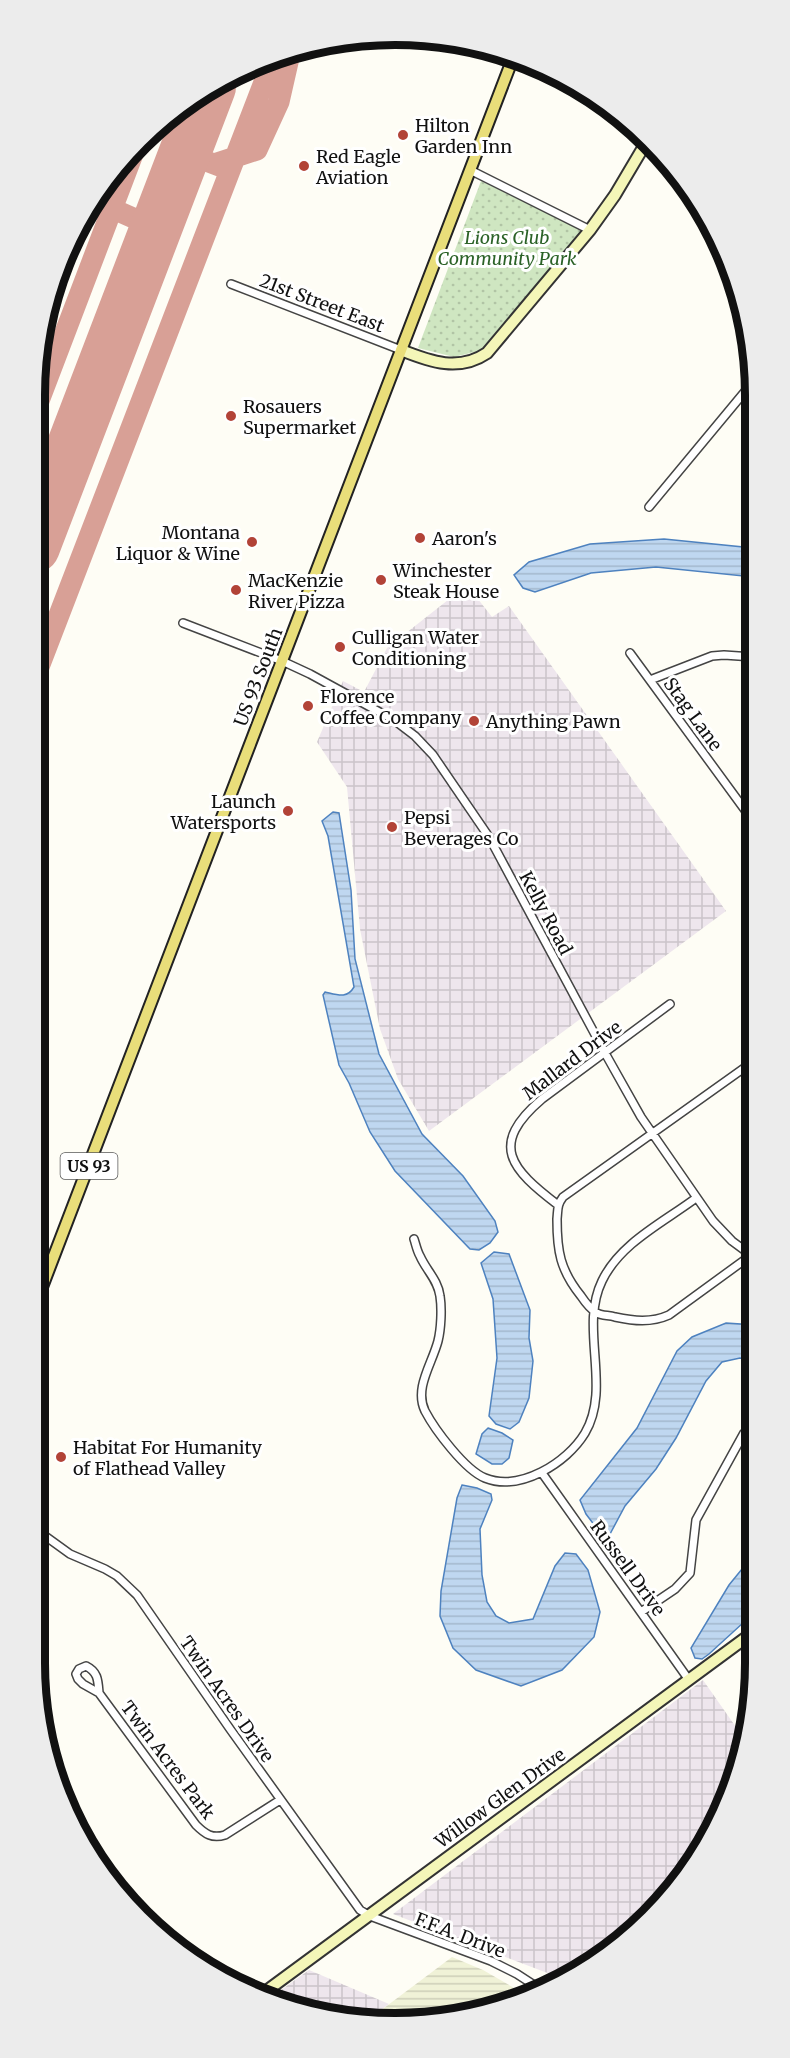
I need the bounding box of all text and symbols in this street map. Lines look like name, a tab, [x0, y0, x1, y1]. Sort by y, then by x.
place label: Hilton Garden Inn	[415, 114, 512, 158]
marker: Hilton Garden Inn	[396, 128, 410, 142]
place label: Red Eagle Aviation	[315, 145, 401, 189]
marker: Red Eagle Aviation	[297, 159, 311, 173]
park label: Lions Club Community Park	[437, 226, 577, 270]
street label: 21st Street East	[256, 269, 388, 337]
place label: Rosauers Supermarket	[243, 395, 356, 439]
marker: Rosauers Supermarket	[224, 409, 238, 423]
place label: Montana Liquor & Wine	[116, 521, 240, 565]
place label: Aaron's	[431, 527, 497, 550]
marker: Aaron's	[413, 531, 427, 545]
marker: Montana Liquor & Wine	[245, 535, 259, 549]
place label: Winchester Steak House	[392, 559, 499, 603]
place label: MacKenzie River Pizza	[248, 569, 345, 613]
marker: Winchester Steak House	[374, 573, 388, 587]
marker: MacKenzie River Pizza	[229, 583, 243, 597]
street label: US 93 South	[229, 624, 287, 730]
place label: Culligan Water Conditioning	[352, 626, 479, 670]
marker: Culligan Water Conditioning	[333, 640, 347, 654]
street label: Stag Lane	[659, 673, 727, 755]
place label: Florence Coffee Company	[320, 685, 462, 729]
marker: Florence Coffee Company	[301, 699, 315, 713]
place label: Anything Pawn	[485, 710, 621, 733]
marker: Anything Pawn	[467, 714, 481, 728]
place label: Launch Watersports	[170, 790, 276, 834]
marker: Launch Watersports	[281, 804, 295, 818]
place label: Pepsi Beverages Co	[404, 806, 518, 850]
marker: Pepsi Beverages Co	[385, 820, 399, 834]
street label: Kelly Road	[514, 867, 578, 959]
street label: Mallard Drive	[518, 1015, 626, 1105]
road number: US 93	[60, 1153, 118, 1179]
place label: Habitat For Humanity of Flathead Valley	[73, 1436, 263, 1480]
marker: Habitat For Humanity of Flathead Valley	[54, 1450, 68, 1464]
street label: Russell Drive	[586, 1516, 670, 1620]
street label: Twin Acres Drive	[175, 1631, 279, 1767]
street label: Twin Acres Park	[116, 1696, 220, 1824]
street label: Willow Glen Drive	[430, 1743, 570, 1854]
street label: F.F.A. Drive	[412, 1907, 508, 1963]

